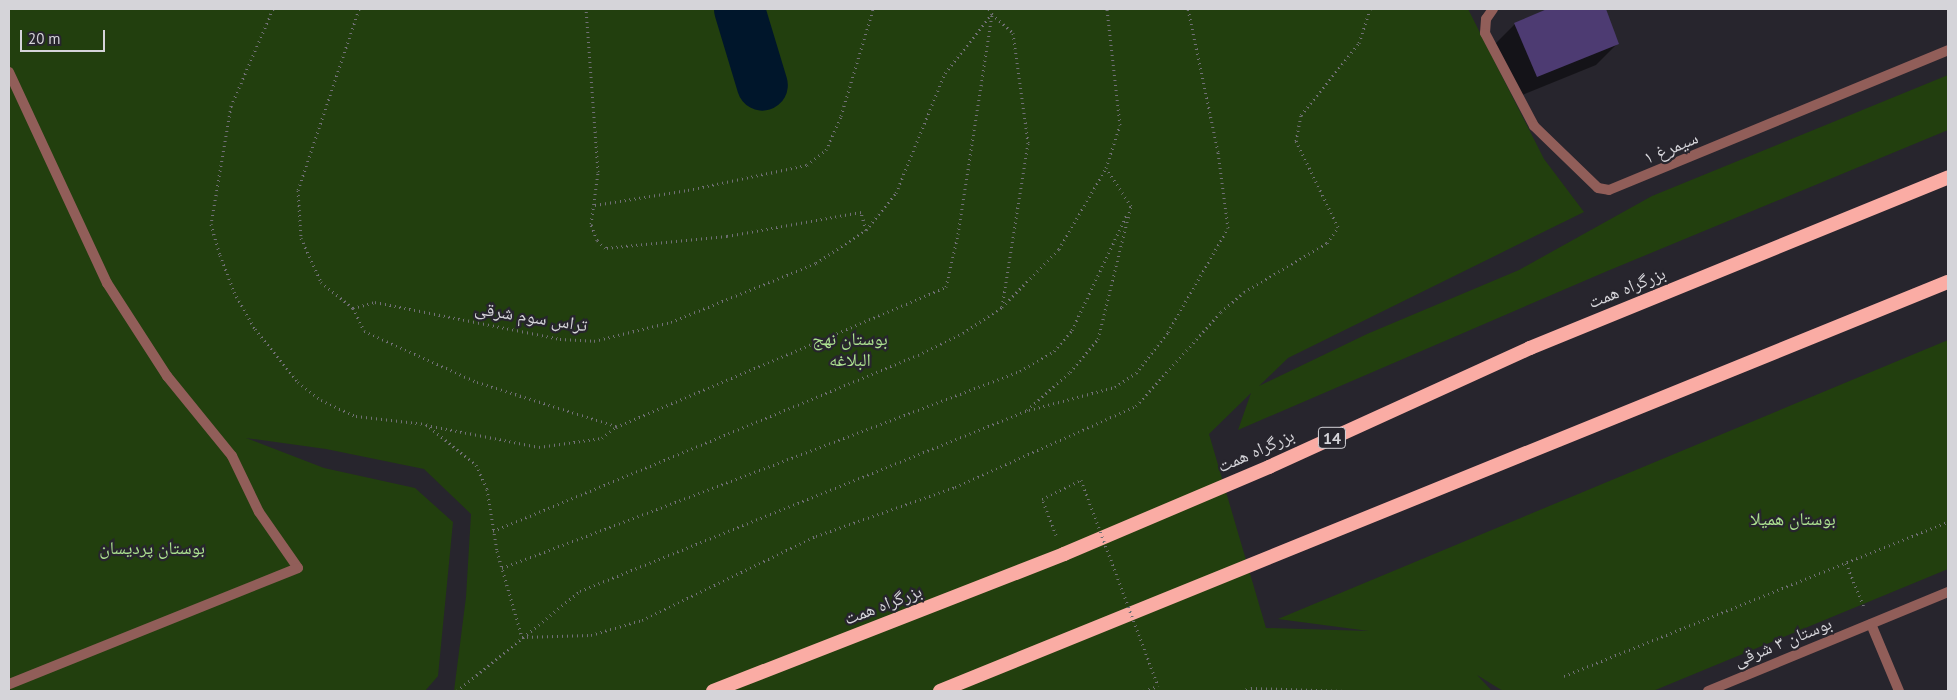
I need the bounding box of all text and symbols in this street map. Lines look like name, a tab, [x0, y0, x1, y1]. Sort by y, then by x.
scale bar	[22, 20, 108, 52]
text: 20 m	[28, 29, 61, 48]
street label: سیمرغ ۱	[1641, 127, 1701, 169]
street label: بزرگراه همت	[1585, 263, 1669, 313]
street label: تراس سوم شرقی	[473, 297, 589, 337]
park label: بوستان نهج البلاغه	[812, 329, 888, 372]
road number: 14	[1317, 424, 1347, 452]
street label: بزرگراه همت	[1214, 425, 1298, 477]
park label: بوستان همیلا	[1750, 508, 1836, 530]
park label: بوستان پردیسان	[99, 537, 205, 559]
street label: بزرگراه همت	[841, 580, 925, 630]
street label: بوستان ۳ شرقی	[1731, 613, 1835, 671]

